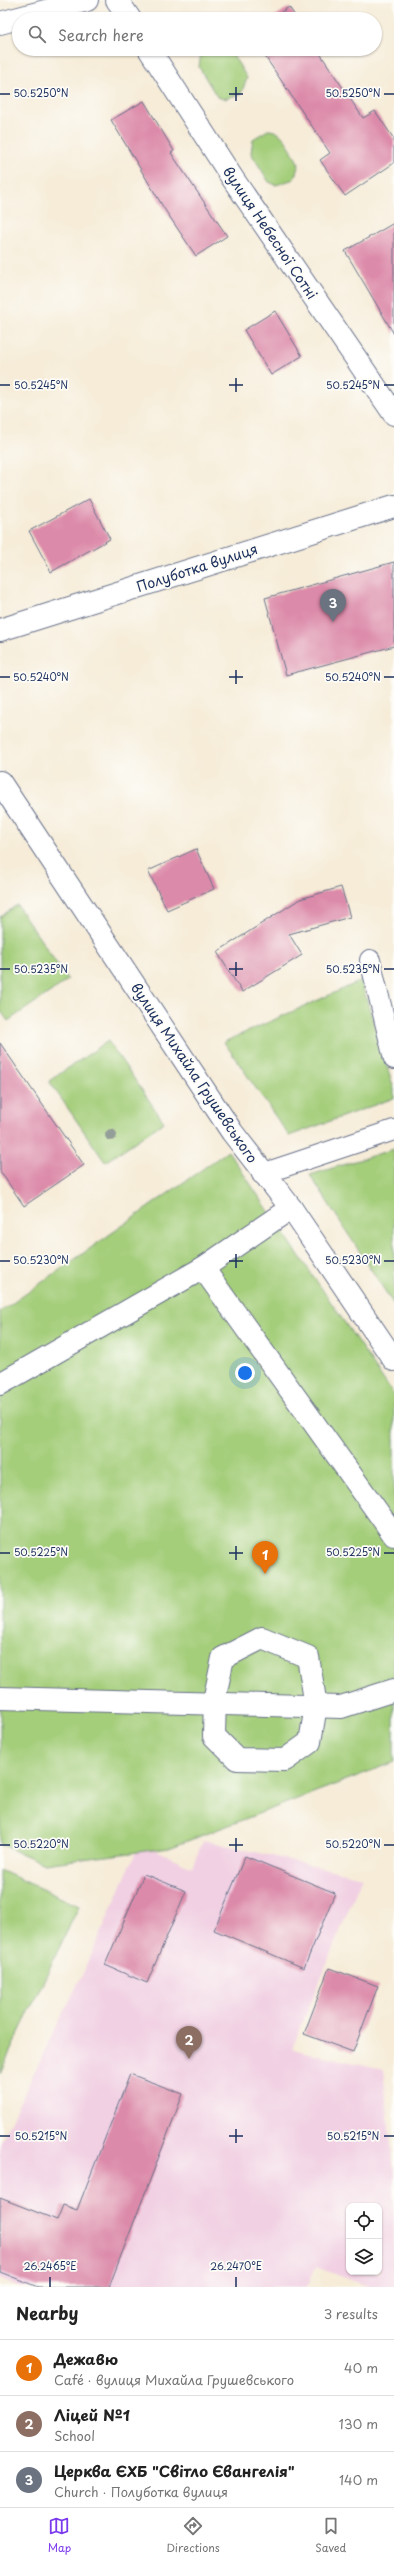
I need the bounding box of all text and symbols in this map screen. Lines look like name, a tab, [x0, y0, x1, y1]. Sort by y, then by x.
search box	[12, 12, 382, 56]
icon: search	[26, 23, 48, 45]
text: Search here	[58, 23, 144, 46]
text: 50.5250°N	[13, 85, 69, 100]
text: 50.5250°N	[325, 85, 381, 100]
street label: вулиця Небесної Сотні	[218, 162, 323, 303]
text: 50.5245°N	[14, 377, 68, 392]
text: 50.5245°N	[326, 377, 380, 392]
street label: Полуботка вулиця	[133, 538, 260, 597]
pin: 3	[320, 589, 346, 622]
text: 50.5240°N	[13, 669, 69, 684]
text: 50.5240°N	[325, 669, 381, 684]
text: 50.5235°N	[14, 961, 68, 976]
text: 50.5235°N	[326, 961, 380, 976]
street label: вулиця Михайла Грушевського	[126, 978, 263, 1167]
text: 50.5230°N	[13, 1252, 69, 1267]
text: 50.5230°N	[325, 1252, 381, 1267]
your location	[235, 1363, 255, 1383]
pin: 1	[252, 1541, 278, 1574]
text: 50.5225°N	[14, 1544, 68, 1559]
text: 50.5225°N	[326, 1544, 380, 1559]
text: 50.5220°N	[13, 1836, 69, 1851]
text: 50.5220°N	[325, 1836, 381, 1851]
pin: 2	[176, 2026, 202, 2059]
text: 50.5215°N	[15, 2128, 67, 2143]
text: 50.5215°N	[327, 2128, 379, 2143]
map controls	[346, 2203, 382, 2275]
button: locate	[346, 2203, 382, 2239]
button: layers	[346, 2239, 382, 2275]
text: 26.2465°E	[24, 2258, 76, 2273]
text: 26.2470°E	[210, 2258, 262, 2273]
text: Nearby	[16, 2300, 78, 2326]
text: 3 results	[324, 2304, 378, 2323]
text: Дежавю	[54, 2347, 118, 2370]
text: 1	[26, 2358, 32, 2377]
text: 40 m	[344, 2358, 378, 2377]
text: Café · вулиця Михайла Грушевського	[54, 2370, 294, 2389]
text: Ліцей №1	[54, 2403, 130, 2426]
text: 2	[24, 2414, 34, 2433]
text: 130 m	[339, 2414, 378, 2433]
text: School	[54, 2426, 95, 2445]
text: Церква ЄХБ "Світло Євангелія"	[54, 2459, 295, 2482]
text: 3	[25, 2470, 33, 2489]
text: 140 m	[339, 2470, 378, 2489]
text: Church · Полуботка вулиця	[54, 2482, 228, 2501]
tab: Map	[48, 2515, 71, 2556]
tab: Directions	[166, 2515, 220, 2556]
tab: Saved	[315, 2515, 346, 2556]

